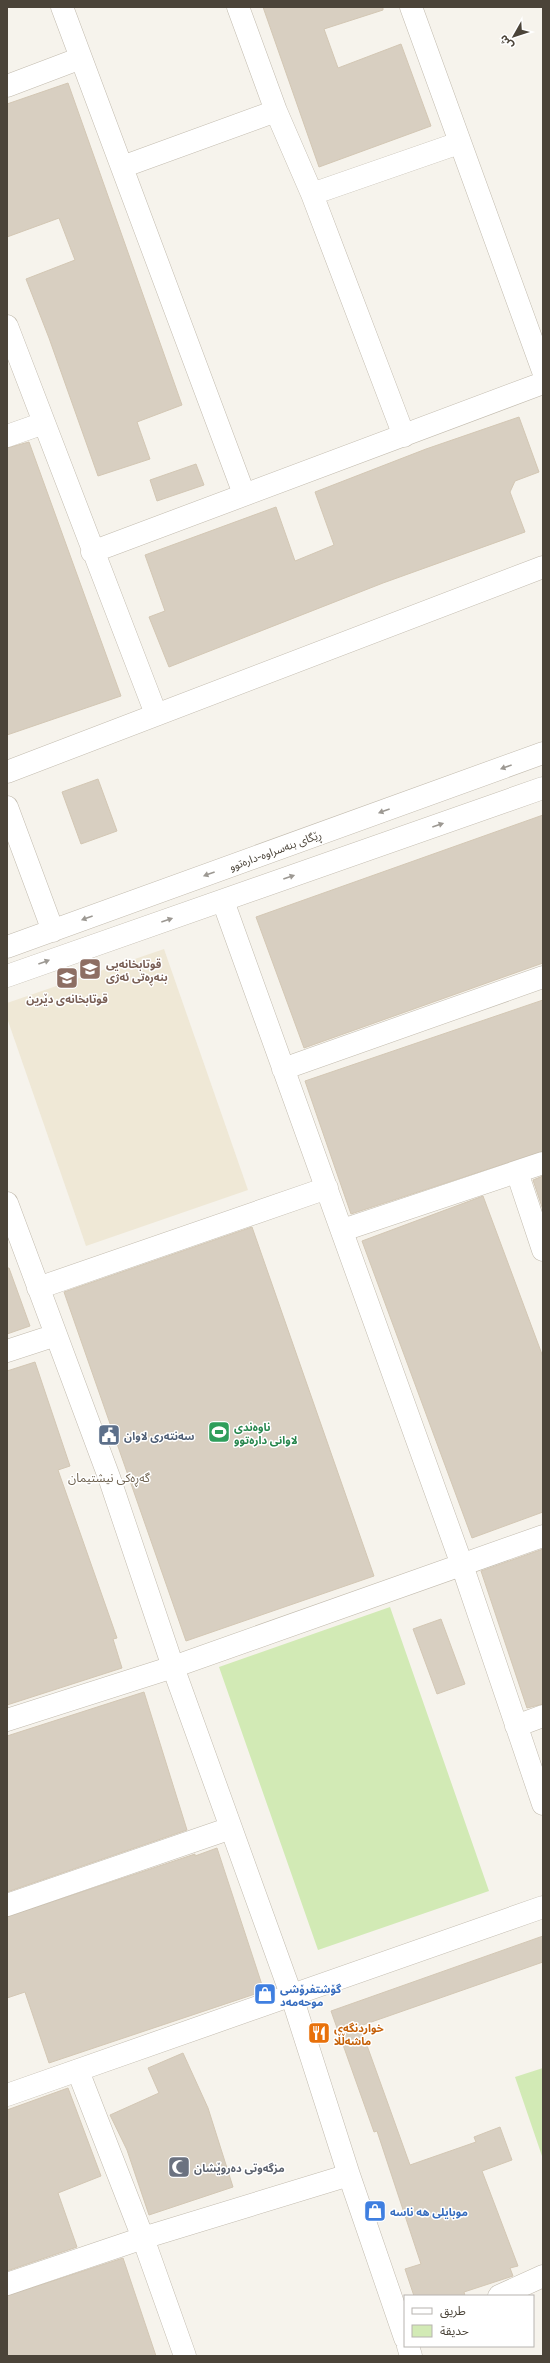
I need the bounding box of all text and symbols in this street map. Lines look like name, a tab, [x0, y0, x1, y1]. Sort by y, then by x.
north arrow	[494, 16, 534, 56]
text: ش	[496, 32, 516, 53]
one-way arrow	[500, 764, 512, 770]
one-way arrow	[378, 808, 390, 814]
one-way arrow	[433, 821, 445, 827]
street label: ڕێگای بنەسراوە-دارەتوو	[227, 827, 324, 876]
one-way arrow	[203, 871, 215, 877]
one-way arrow	[284, 874, 296, 880]
one-way arrow	[81, 916, 93, 922]
one-way arrow	[161, 917, 173, 923]
school or university icon: قوتابخانەیی بنەڕەتی ئەژی	[77, 956, 103, 982]
place label: قوتابخانەیی بنەڕەتی ئەژی	[106, 957, 168, 986]
one-way arrow	[38, 959, 50, 965]
school or university icon: قوتابخانەى دێرین	[54, 965, 80, 991]
place label: قوتابخانەى دێرین	[26, 992, 108, 1006]
sports icon: ناوەندی لاوانی دارەتوو	[206, 1419, 232, 1445]
place label: ناوەندی لاوانی دارەتوو	[234, 1420, 298, 1447]
public building icon: سەنتەری لاوان	[96, 1422, 122, 1448]
place label: سەنتەری لاوان	[124, 1429, 195, 1443]
district label: گەڕەکی نیشتیمان	[68, 1470, 151, 1488]
shop icon: گۆشتفرۆشی موحەمەد	[252, 1981, 278, 2007]
place label: گۆشتفرۆشی موحەمەد	[280, 1982, 342, 2009]
restaurant icon: خواردنگەی ماشەڵڵا	[306, 2020, 332, 2046]
place label: خواردنگەی ماشەڵڵا	[334, 2021, 384, 2047]
mosque icon: مزگەوتی دەروێشان	[166, 2154, 192, 2180]
place label: مزگەوتی دەروێشان	[194, 2161, 285, 2175]
shop icon: موبایلی هه ناسه	[362, 2198, 388, 2224]
place label: موبایلی هه ناسه	[390, 2205, 468, 2219]
legend	[404, 2295, 534, 2347]
text: طريق	[440, 2303, 466, 2319]
text: حديقة	[440, 2323, 469, 2338]

